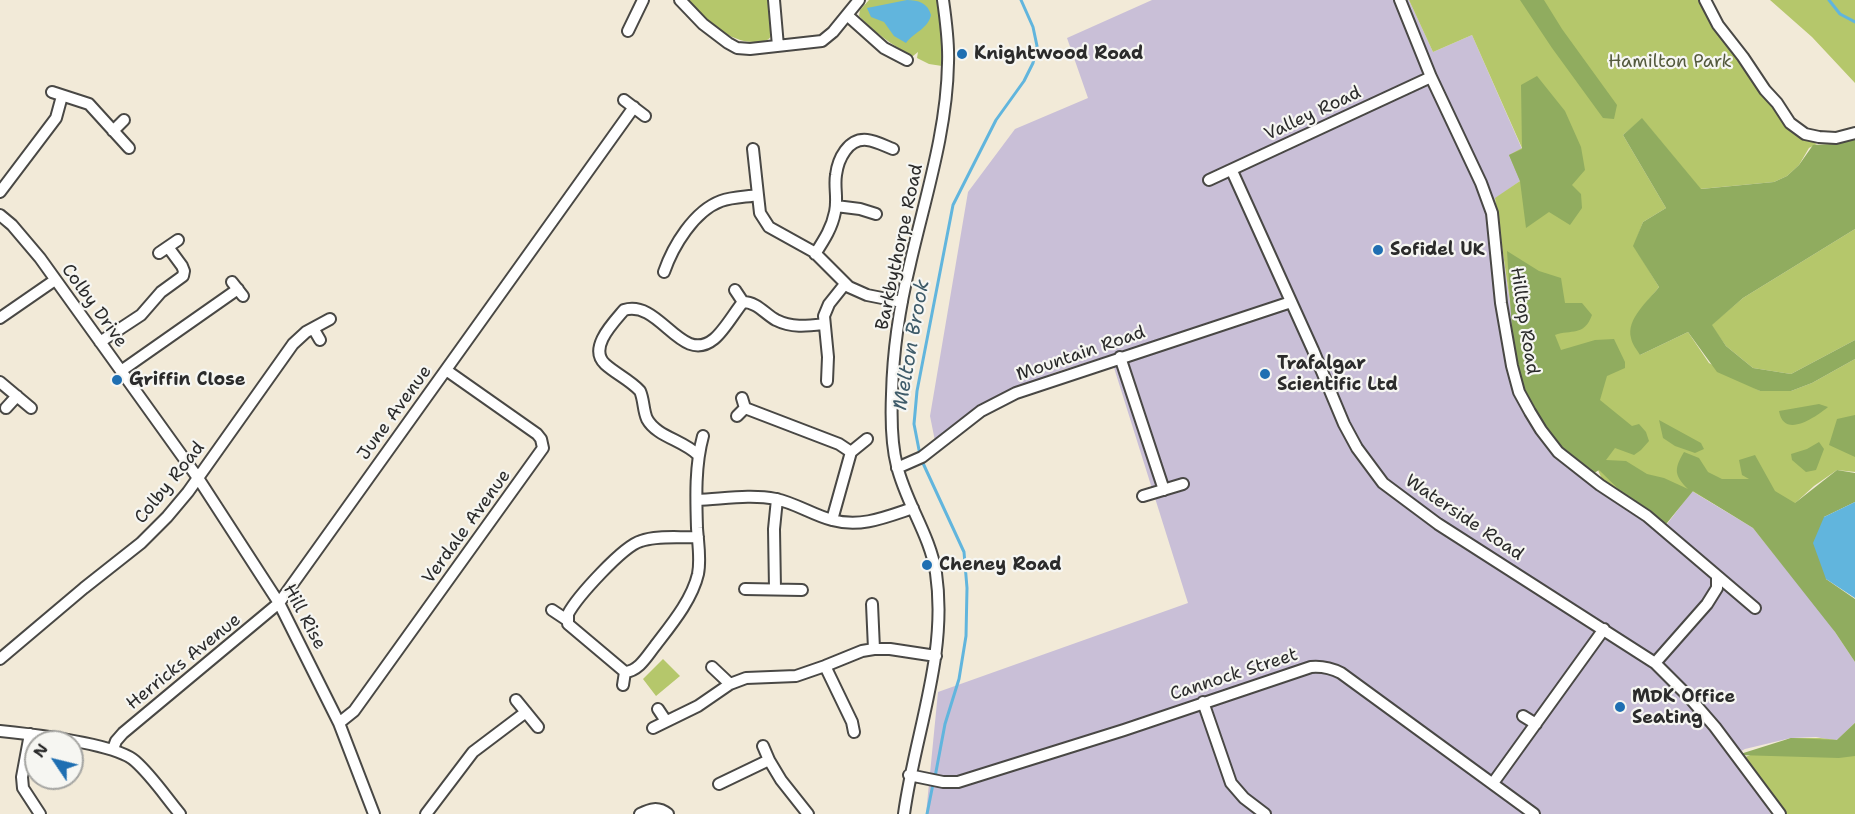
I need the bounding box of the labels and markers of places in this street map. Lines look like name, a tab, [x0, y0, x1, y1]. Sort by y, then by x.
place label: Knightwood Road	[974, 43, 1144, 65]
marker: Knightwood Road	[955, 47, 969, 61]
place label: Sofidel UK	[1390, 239, 1485, 261]
marker: Sofidel UK	[1371, 243, 1385, 257]
place label: Trafalgar Scientific Ltd	[1277, 353, 1398, 395]
marker: Trafalgar Scientific Ltd	[1258, 367, 1272, 381]
place label: Griffin Close	[129, 369, 245, 391]
marker: Griffin Close	[110, 373, 124, 387]
place label: Cheney Road	[939, 554, 1062, 576]
marker: Cheney Road	[920, 558, 934, 572]
place label: MDK Office Seating	[1632, 686, 1735, 728]
marker: MDK Office Seating	[1613, 700, 1627, 714]

